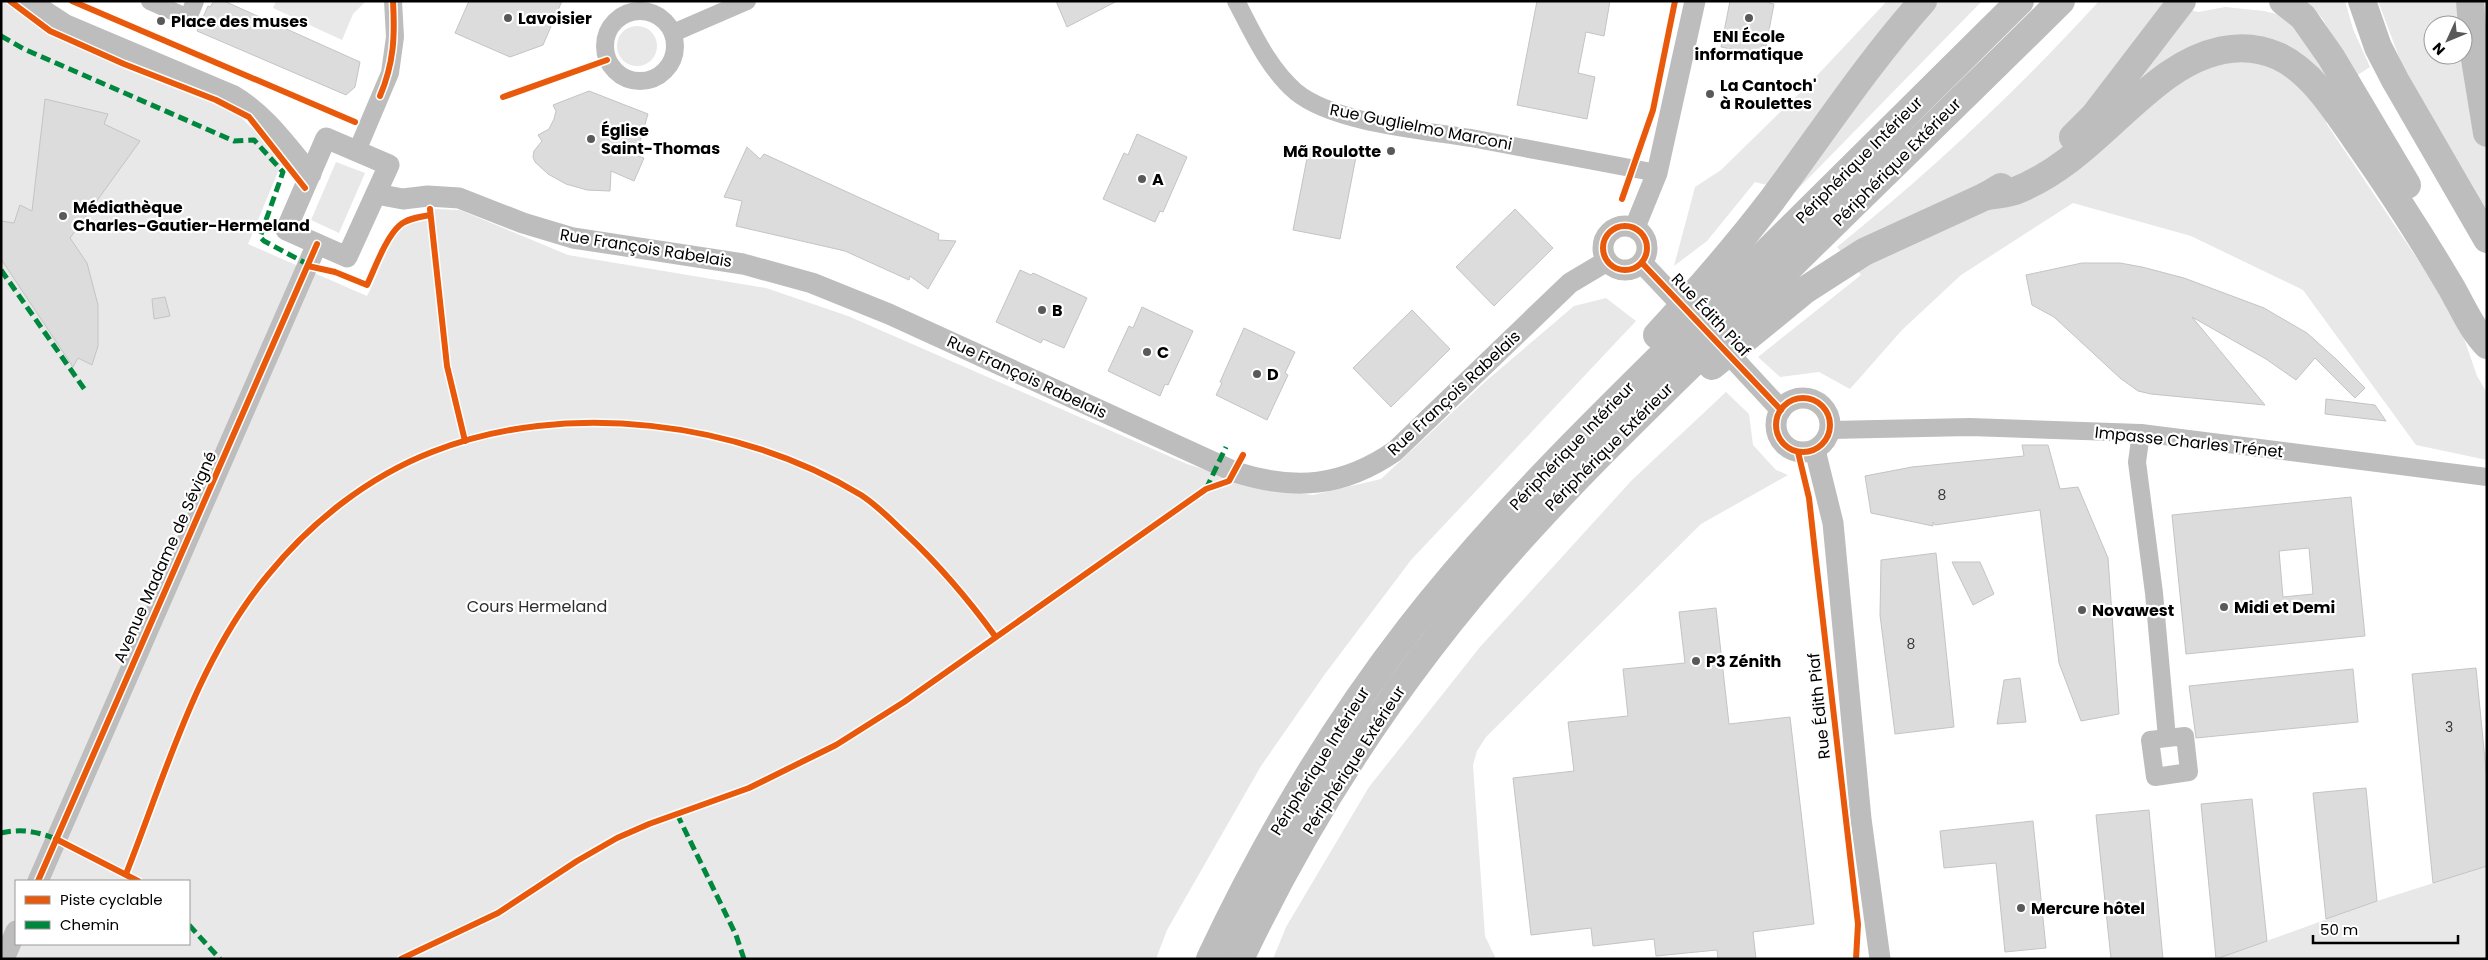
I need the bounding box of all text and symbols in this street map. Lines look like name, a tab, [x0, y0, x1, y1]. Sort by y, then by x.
place label: Lavoisier	[518, 7, 592, 30]
place label: Place des muses	[171, 10, 308, 33]
marker: Lavoisier	[502, 12, 514, 24]
marker: ENI École informatique	[1743, 12, 1755, 24]
marker: Place des muses	[155, 15, 167, 27]
north arrow	[2423, 15, 2473, 65]
place label: ENI École informatique	[1695, 25, 1804, 66]
text: N	[2428, 38, 2449, 60]
place label: La Cantoch' à Roulettes	[1720, 74, 1816, 115]
marker: La Cantoch' à Roulettes	[1704, 88, 1716, 100]
street label: Périphérique Intérieur	[1790, 91, 1928, 229]
street label: Périphérique Extérieur	[1828, 93, 1966, 231]
street label: Rue Guglielmo Marconi	[1328, 98, 1514, 156]
place label: Église Saint-Thomas	[601, 119, 720, 160]
marker: Église Saint-Thomas	[585, 133, 597, 145]
place label: Mã Roulotte	[1283, 140, 1381, 163]
marker: Mã Roulotte	[1385, 145, 1397, 157]
place label: A	[1152, 168, 1164, 191]
marker: A	[1136, 173, 1148, 185]
place label: Médiathèque Charles-Gautier-Hermeland	[73, 196, 310, 237]
marker: Médiathèque Charles-Gautier-Hermeland	[57, 210, 69, 222]
street label: Rue François Rabelais	[558, 223, 734, 273]
street label: Rue Édith Piaf	[1666, 268, 1756, 362]
place label: B	[1052, 299, 1063, 322]
marker: B	[1036, 304, 1048, 316]
street label: Rue François Rabelais	[1382, 325, 1526, 461]
street label: Rue François Rabelais	[943, 330, 1111, 424]
place label: C	[1157, 341, 1169, 364]
marker: C	[1141, 346, 1153, 358]
place label: D	[1267, 363, 1279, 386]
marker: D	[1251, 368, 1263, 380]
street label: Périphérique Intérieur	[1504, 376, 1640, 516]
street label: Périphérique Extérieur	[1540, 378, 1678, 516]
street label: Impasse Charles Trénet	[2094, 421, 2285, 463]
street label: Avenue Madame de Sévigné	[108, 447, 222, 666]
house number: 8	[1938, 485, 1947, 505]
park label: Cours Hermeland	[467, 595, 607, 618]
place label: Midi et Demi	[2234, 596, 2335, 619]
place label: Novawest	[2092, 599, 2174, 622]
marker: Midi et Demi	[2218, 601, 2230, 613]
marker: Novawest	[2076, 604, 2088, 616]
house number: 8	[1907, 634, 1916, 654]
place label: P3 Zénith	[1706, 650, 1781, 673]
street label: Rue Édith Piaf	[1802, 652, 1836, 760]
marker: P3 Zénith	[1690, 655, 1702, 667]
street label: Périphérique Extérieur	[1297, 681, 1411, 839]
street label: Périphérique Intérieur	[1265, 682, 1375, 840]
house number: 3	[2445, 717, 2453, 737]
legend	[15, 880, 190, 945]
text: Piste cyclable	[60, 889, 163, 910]
place label: Mercure hôtel	[2031, 897, 2145, 920]
marker: Mercure hôtel	[2015, 902, 2027, 914]
scale bar	[2313, 912, 2458, 944]
text: Chemin	[60, 914, 119, 935]
text: 50 m	[2320, 919, 2358, 940]

